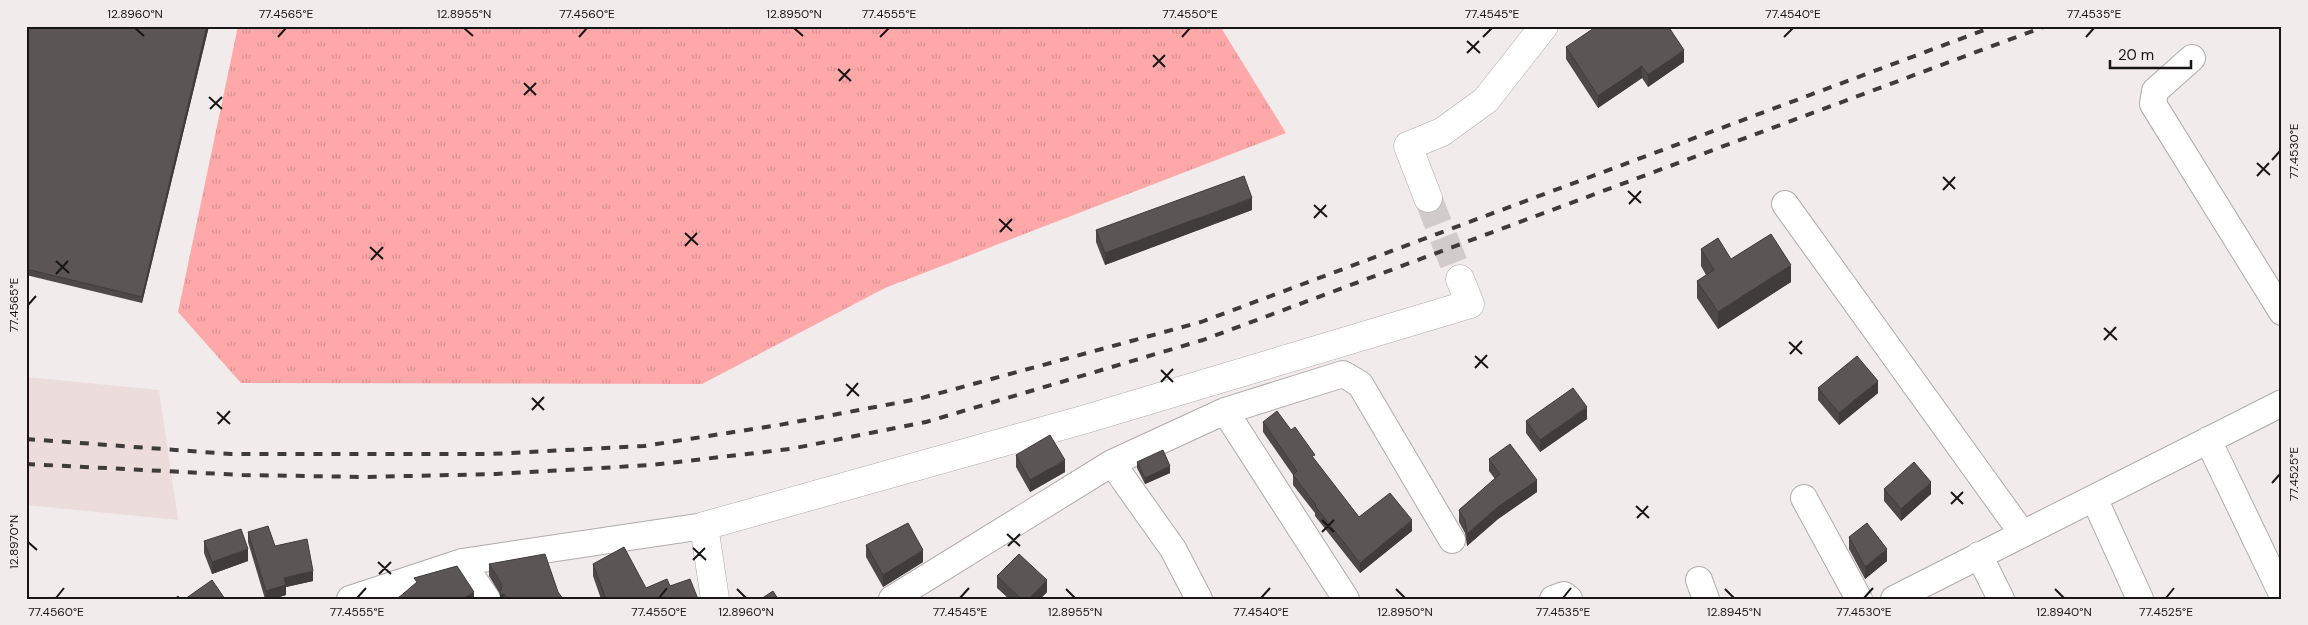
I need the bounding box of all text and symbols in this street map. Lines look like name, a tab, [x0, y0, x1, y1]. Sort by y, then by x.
text: 12.8960°N	[107, 6, 163, 22]
text: 77.4565°E	[259, 6, 314, 22]
text: 12.8955°N	[437, 6, 491, 22]
text: 77.4560°E	[559, 6, 615, 22]
text: 12.8950°N	[766, 6, 822, 22]
text: 77.4555°E	[862, 6, 917, 22]
text: 77.4550°E	[1162, 6, 1218, 22]
text: 77.4545°E	[1465, 6, 1520, 22]
text: 77.4540°E	[1765, 6, 1821, 22]
text: 77.4535°E	[2067, 6, 2121, 22]
scale bar	[2110, 38, 2192, 70]
text: 20 m	[2118, 45, 2154, 65]
text: 77.4530°E	[2286, 123, 2302, 179]
text: 77.4565°E	[6, 277, 22, 332]
text: 77.4525°E	[2286, 447, 2302, 501]
text: 12.8970°N	[6, 515, 22, 569]
text: 77.4560°E	[28, 604, 84, 620]
text: 77.4555°E	[330, 604, 385, 620]
text: 77.4550°E	[631, 604, 687, 620]
text: 12.8960°N	[718, 604, 774, 620]
text: 77.4545°E	[933, 604, 988, 620]
text: 12.8955°N	[1048, 604, 1102, 620]
text: 77.4540°E	[1233, 604, 1289, 620]
text: 12.8950°N	[1377, 604, 1433, 620]
text: 77.4535°E	[1536, 604, 1590, 620]
text: 12.8945°N	[1707, 604, 1761, 620]
text: 77.4530°E	[1836, 604, 1892, 620]
text: 12.8940°N	[2036, 604, 2092, 620]
text: 77.4525°E	[2139, 604, 2193, 620]

